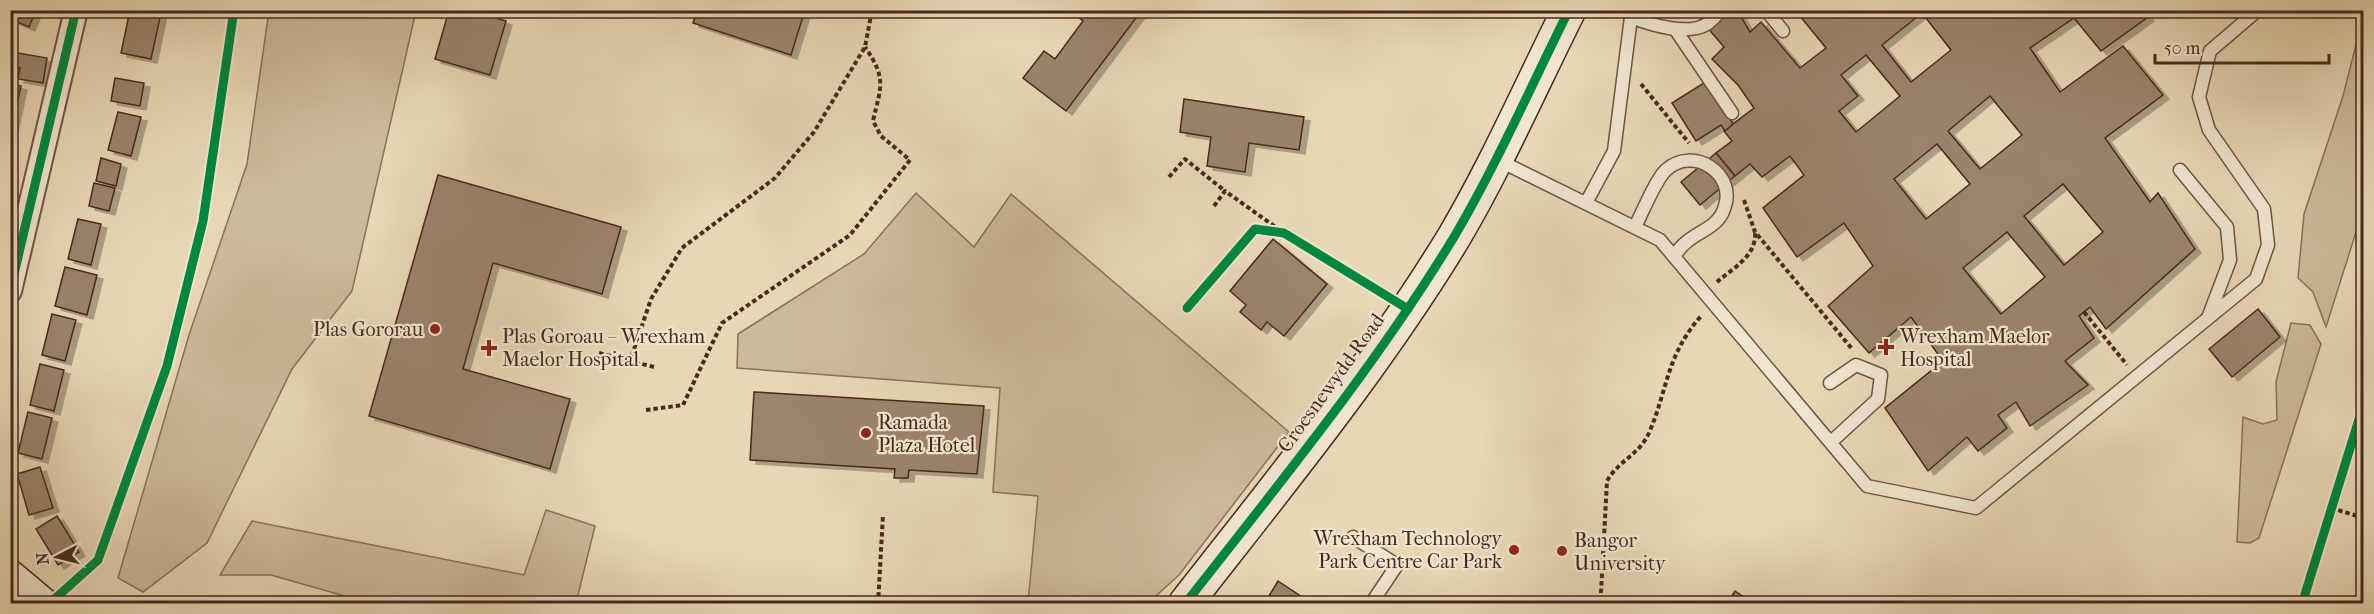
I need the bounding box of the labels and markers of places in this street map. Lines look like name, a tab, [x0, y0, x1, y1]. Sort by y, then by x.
place label: Plas Gororau	[313, 318, 424, 341]
marker: Plas Gororau	[428, 322, 442, 336]
place label: Plas Goroau – Wrexham Maelor Hospital	[502, 325, 705, 371]
place label: Wrexham Maelor Hospital	[1899, 325, 2050, 371]
marker: Wrexham Maelor Hospital	[1877, 338, 1895, 356]
marker: Plas Goroau – Wrexham Maelor Hospital	[480, 339, 498, 357]
place label: Ramada Plaza Hotel	[878, 411, 976, 457]
marker: Ramada Plaza Hotel	[859, 426, 873, 440]
place label: Wrexham Technology Park Centre Car Park	[1313, 527, 1503, 573]
place label: Bangor University	[1574, 529, 1667, 575]
marker: Wrexham Technology Park Centre Car Park	[1507, 543, 1521, 557]
marker: Bangor University	[1555, 544, 1569, 558]

